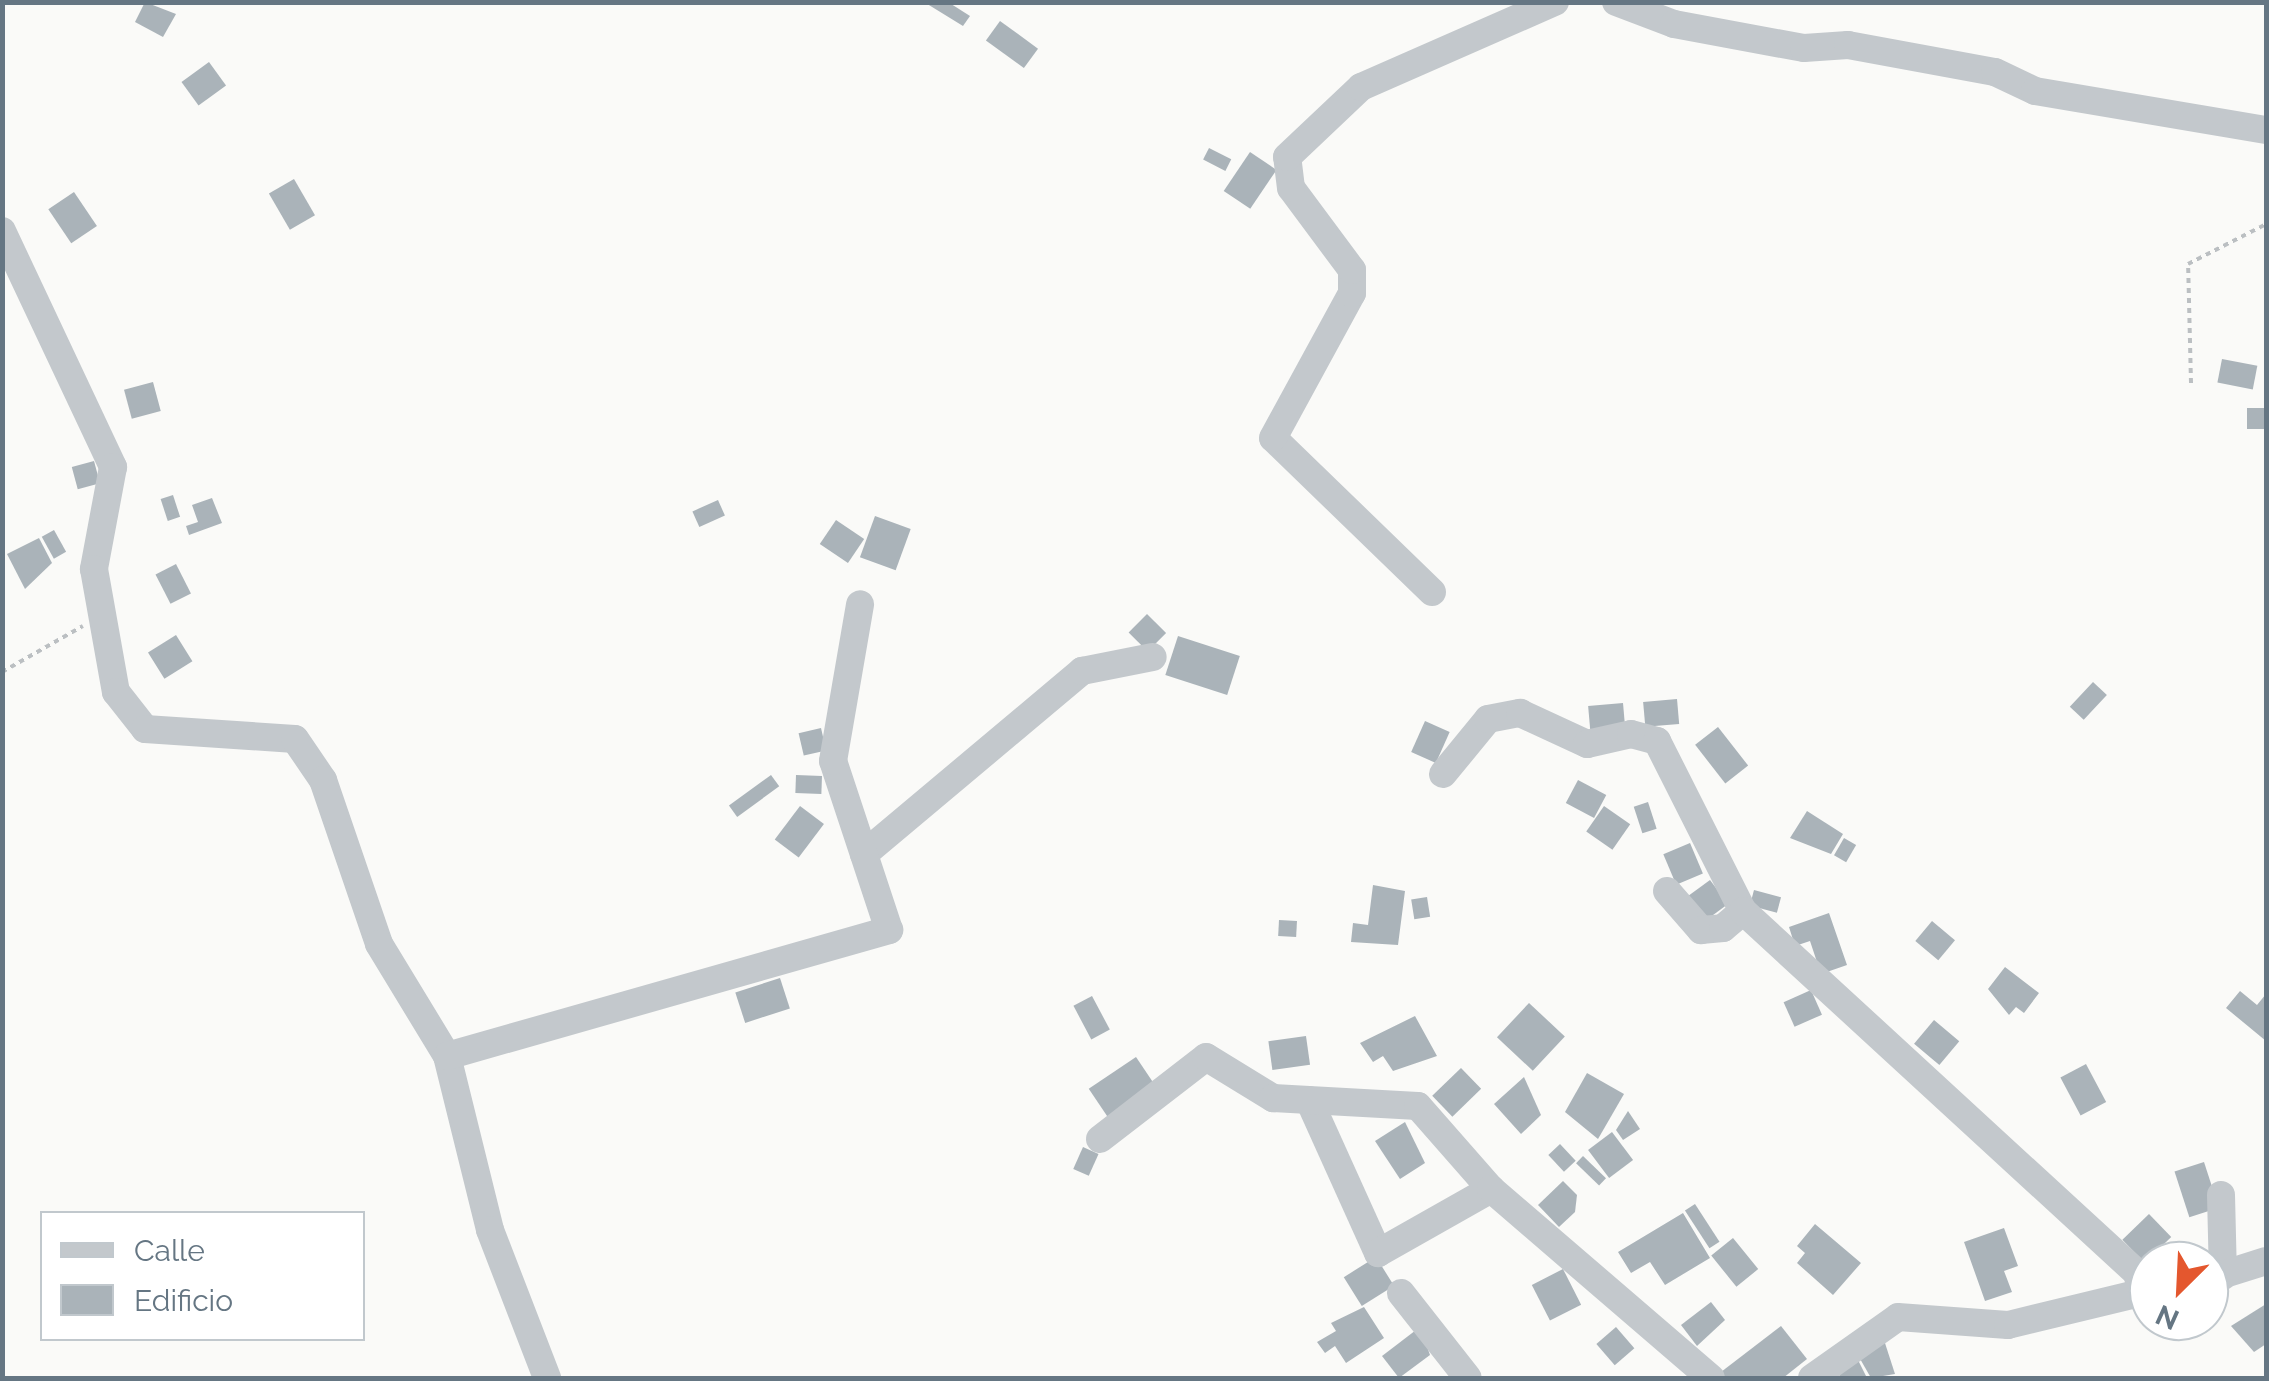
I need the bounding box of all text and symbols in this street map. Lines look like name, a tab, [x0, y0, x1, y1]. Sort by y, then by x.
legend	[40, 1211, 365, 1341]
text: Calle	[134, 1233, 205, 1268]
north arrow	[2129, 1241, 2229, 1341]
text: Edificio	[134, 1283, 233, 1318]
text: N	[2151, 1298, 2184, 1336]

